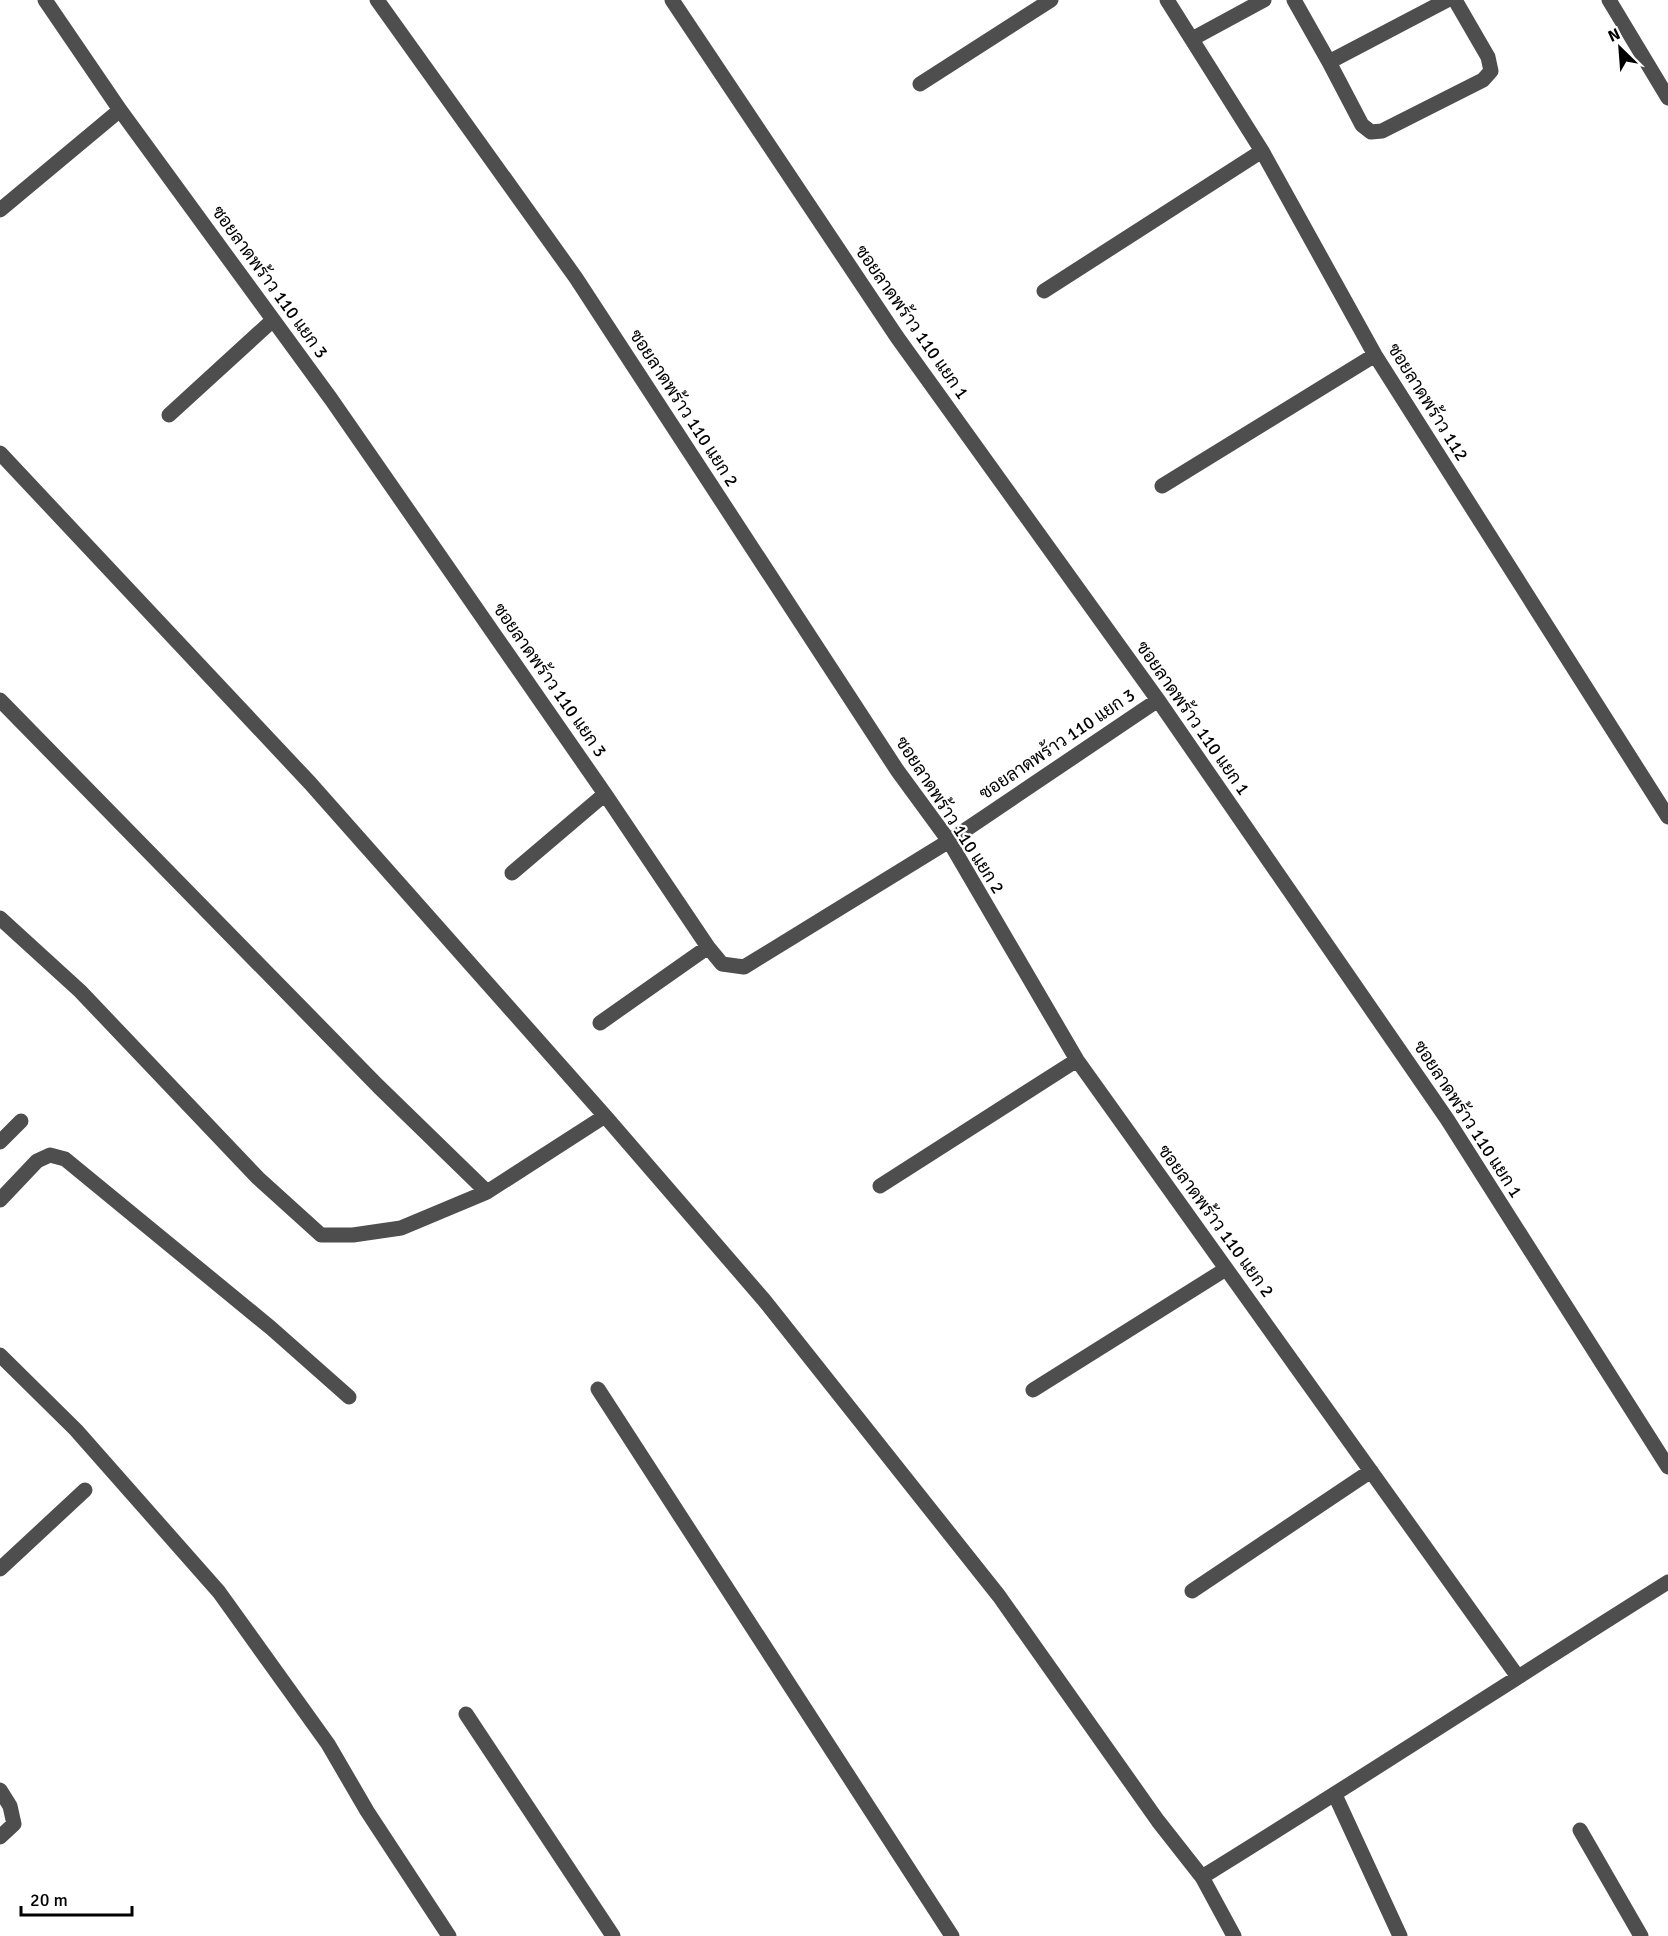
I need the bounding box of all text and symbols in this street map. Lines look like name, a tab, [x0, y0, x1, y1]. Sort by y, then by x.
north arrow	[1590, 18, 1650, 78]
text: N	[1605, 24, 1623, 47]
street label: ซอยลาดพร้าว 110 แยก 3	[207, 201, 334, 363]
street label: ซอยลาดพร้าว 110 แยก 1	[850, 240, 974, 403]
street label: ซอยลาดพร้าว 110 แยก 2	[625, 325, 744, 491]
street label: ซอยลาดพร้าว 112	[1383, 339, 1474, 465]
street label: ซอยลาดพร้าว 110 แยก 3	[488, 598, 612, 761]
street label: ซอยลาดพร้าว 110 แยก 1	[1131, 636, 1255, 799]
street label: ซอยลาดพร้าว 110 แยก 3	[974, 683, 1139, 804]
street label: ซอยลาดพร้าว 110 แยก 2	[891, 732, 1010, 898]
street label: ซอยลาดพร้าว 110 แยก 1	[1409, 1036, 1528, 1202]
street label: ซอยลาดพร้าว 110 แยก 2	[1153, 1140, 1280, 1302]
scale bar	[21, 1879, 132, 1917]
text: 20 m	[30, 1889, 68, 1911]

